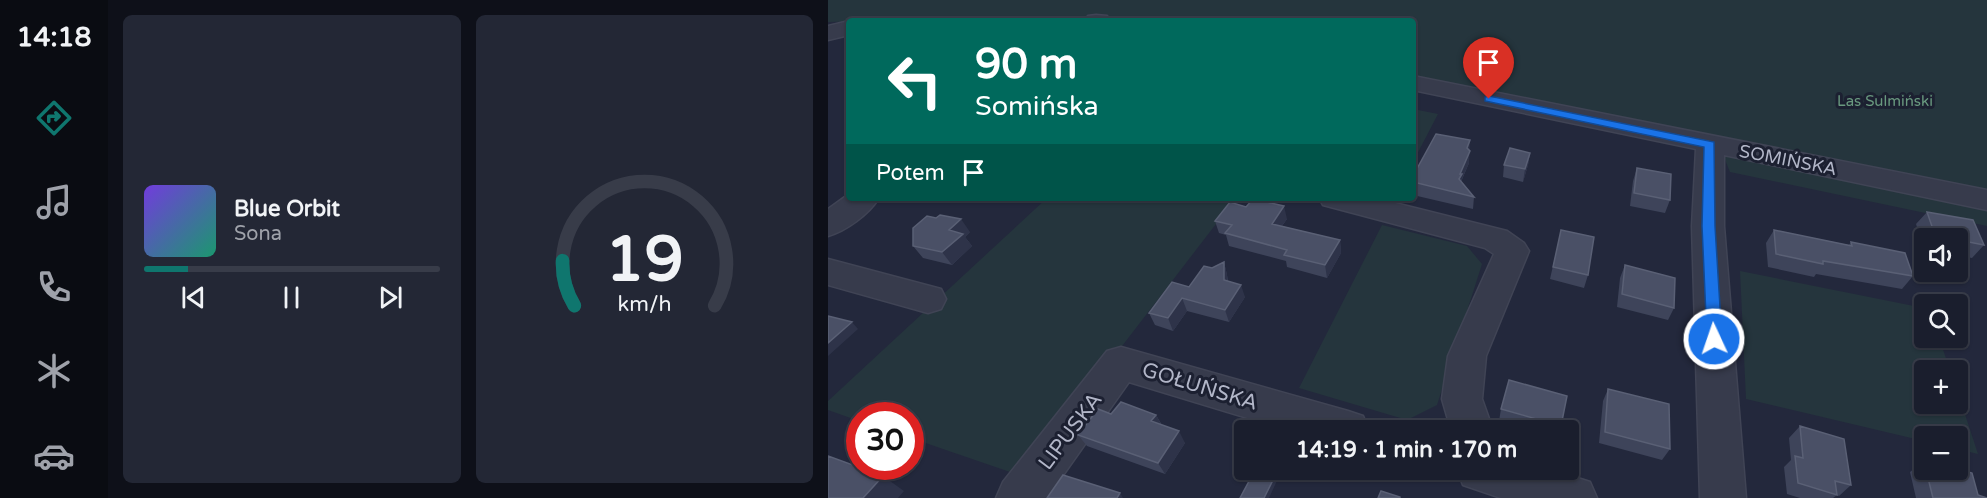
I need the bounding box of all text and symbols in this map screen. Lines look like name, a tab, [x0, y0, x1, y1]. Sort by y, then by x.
text: 14:18	[17, 21, 91, 54]
pin	[1463, 37, 1514, 99]
text: 90 m	[975, 39, 1077, 90]
icon: left	[876, 42, 954, 120]
icon: arrive	[1472, 46, 1505, 79]
text: Somińska	[975, 90, 1099, 123]
park label: Las Sulmiński	[1837, 92, 1933, 110]
icon: directions	[33, 97, 75, 139]
street label: SOMIŃSKA	[1737, 140, 1839, 180]
icon: arrive	[957, 156, 990, 189]
text: Potem	[876, 160, 945, 186]
icon: music	[33, 181, 75, 223]
text: Blue Orbit	[234, 196, 340, 222]
text: Sona	[234, 222, 282, 246]
text: 19	[605, 223, 683, 298]
map controls	[1914, 228, 1968, 480]
button: sound	[1914, 228, 1968, 282]
icon: phone	[33, 266, 75, 308]
icon: previous	[177, 281, 210, 314]
icon: pause	[275, 281, 308, 314]
icon: next	[374, 281, 407, 314]
text: km/h	[617, 291, 671, 317]
button: search	[1914, 294, 1968, 348]
position arrow	[1682, 307, 1746, 371]
icon: climate	[33, 350, 75, 392]
street label: GOŁUŃSKA	[1139, 357, 1261, 416]
button: +	[1914, 360, 1968, 414]
street label: LIPUSKA	[1033, 388, 1108, 475]
speed limit sign: 30	[846, 402, 924, 480]
button: −	[1914, 426, 1968, 480]
icon: car	[33, 435, 75, 477]
text: 14:19 · 1 min · 170 m	[1296, 437, 1517, 463]

